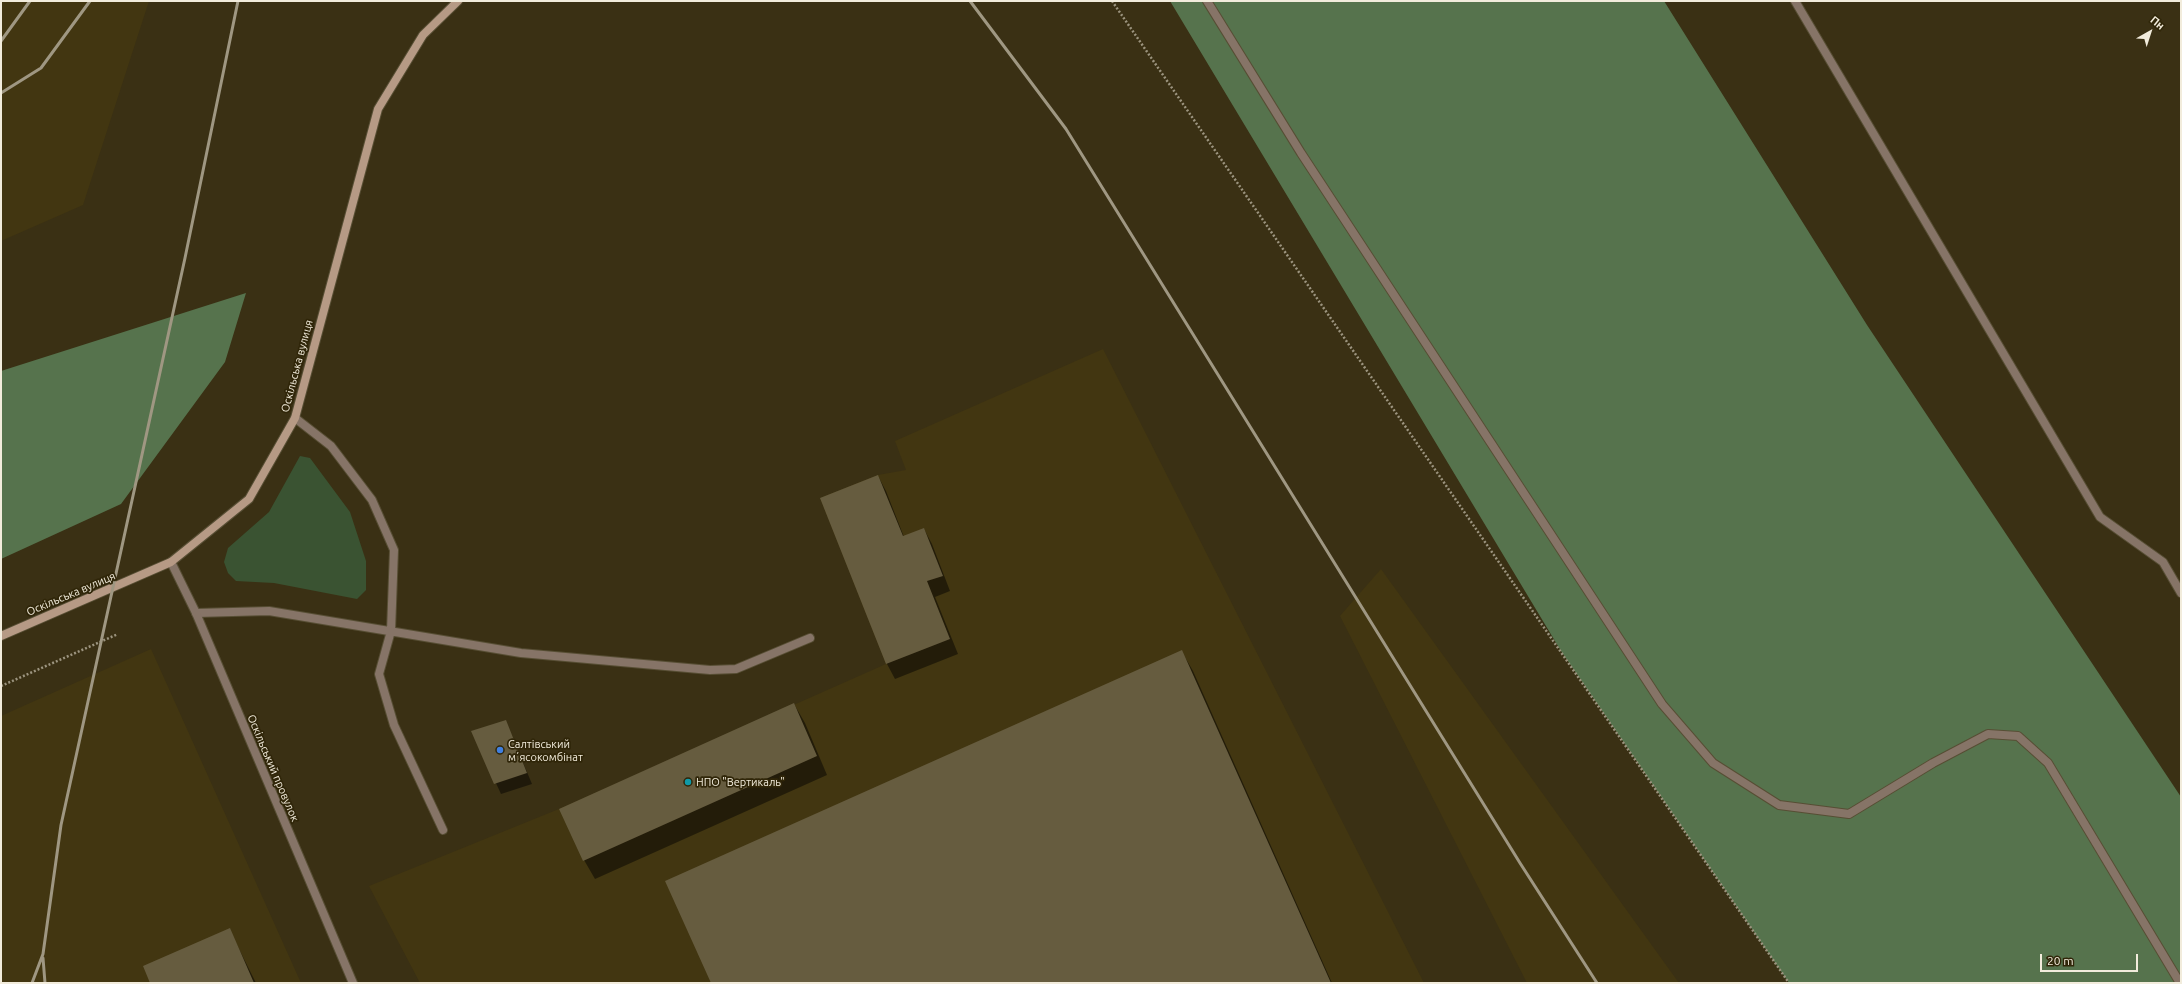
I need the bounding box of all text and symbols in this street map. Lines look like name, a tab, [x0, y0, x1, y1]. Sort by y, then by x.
north arrow	[2130, 12, 2170, 52]
text: Пн	[2148, 13, 2167, 32]
street label: Оскільська вулиця	[278, 318, 316, 414]
street label: Оскільська вулиця	[25, 569, 117, 619]
street label: Оскільський провулок	[244, 712, 302, 824]
place label: Салтівський мʼясокомбінат	[508, 737, 583, 763]
marker: Салтівський мʼясокомбінат	[495, 745, 505, 755]
place label: НПО "Вертикаль"	[696, 775, 785, 789]
marker: НПО "Вертикаль"	[683, 777, 693, 787]
scale bar	[2042, 946, 2140, 972]
text: 20 m	[2047, 954, 2074, 967]

